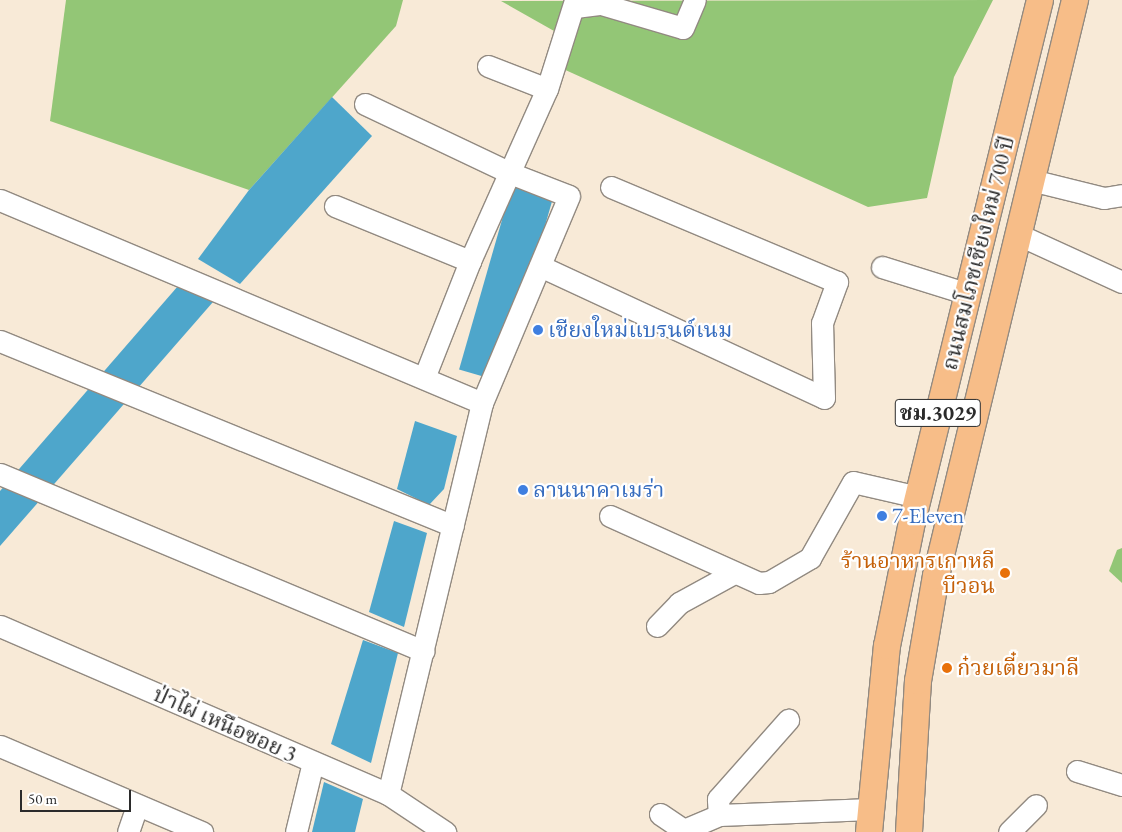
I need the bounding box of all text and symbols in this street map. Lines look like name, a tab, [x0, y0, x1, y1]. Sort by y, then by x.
street label: ถนนสมโภชเชียงใหม่ 700 ปี	[936, 133, 1020, 373]
place label: เชียงใหม่แบรนด์เนม	[548, 317, 732, 343]
marker: เชียงใหม่แบรนด์เนม	[532, 324, 544, 336]
road number: ชม.3029	[894, 394, 982, 432]
place label: ลานนาคาเมร่า	[533, 477, 664, 503]
marker: ลานนาคาเมร่า	[517, 484, 529, 496]
place label: 7-Eleven	[892, 503, 964, 529]
marker: 7-Eleven	[876, 510, 888, 522]
place label: ร้านอาหารเกาหลี บีวอน	[841, 547, 995, 598]
marker: ร้านอาหารเกาหลี บีวอน	[999, 567, 1011, 579]
place label: ก๋วยเตี๋ยวมาลี	[957, 655, 1079, 681]
marker: ก๋วยเตี๋ยวมาลี	[941, 662, 953, 674]
street label: ป่าไผ่ เหนือซอย 3	[149, 681, 301, 767]
scale bar	[22, 780, 134, 812]
text: 50 m	[28, 789, 57, 808]

